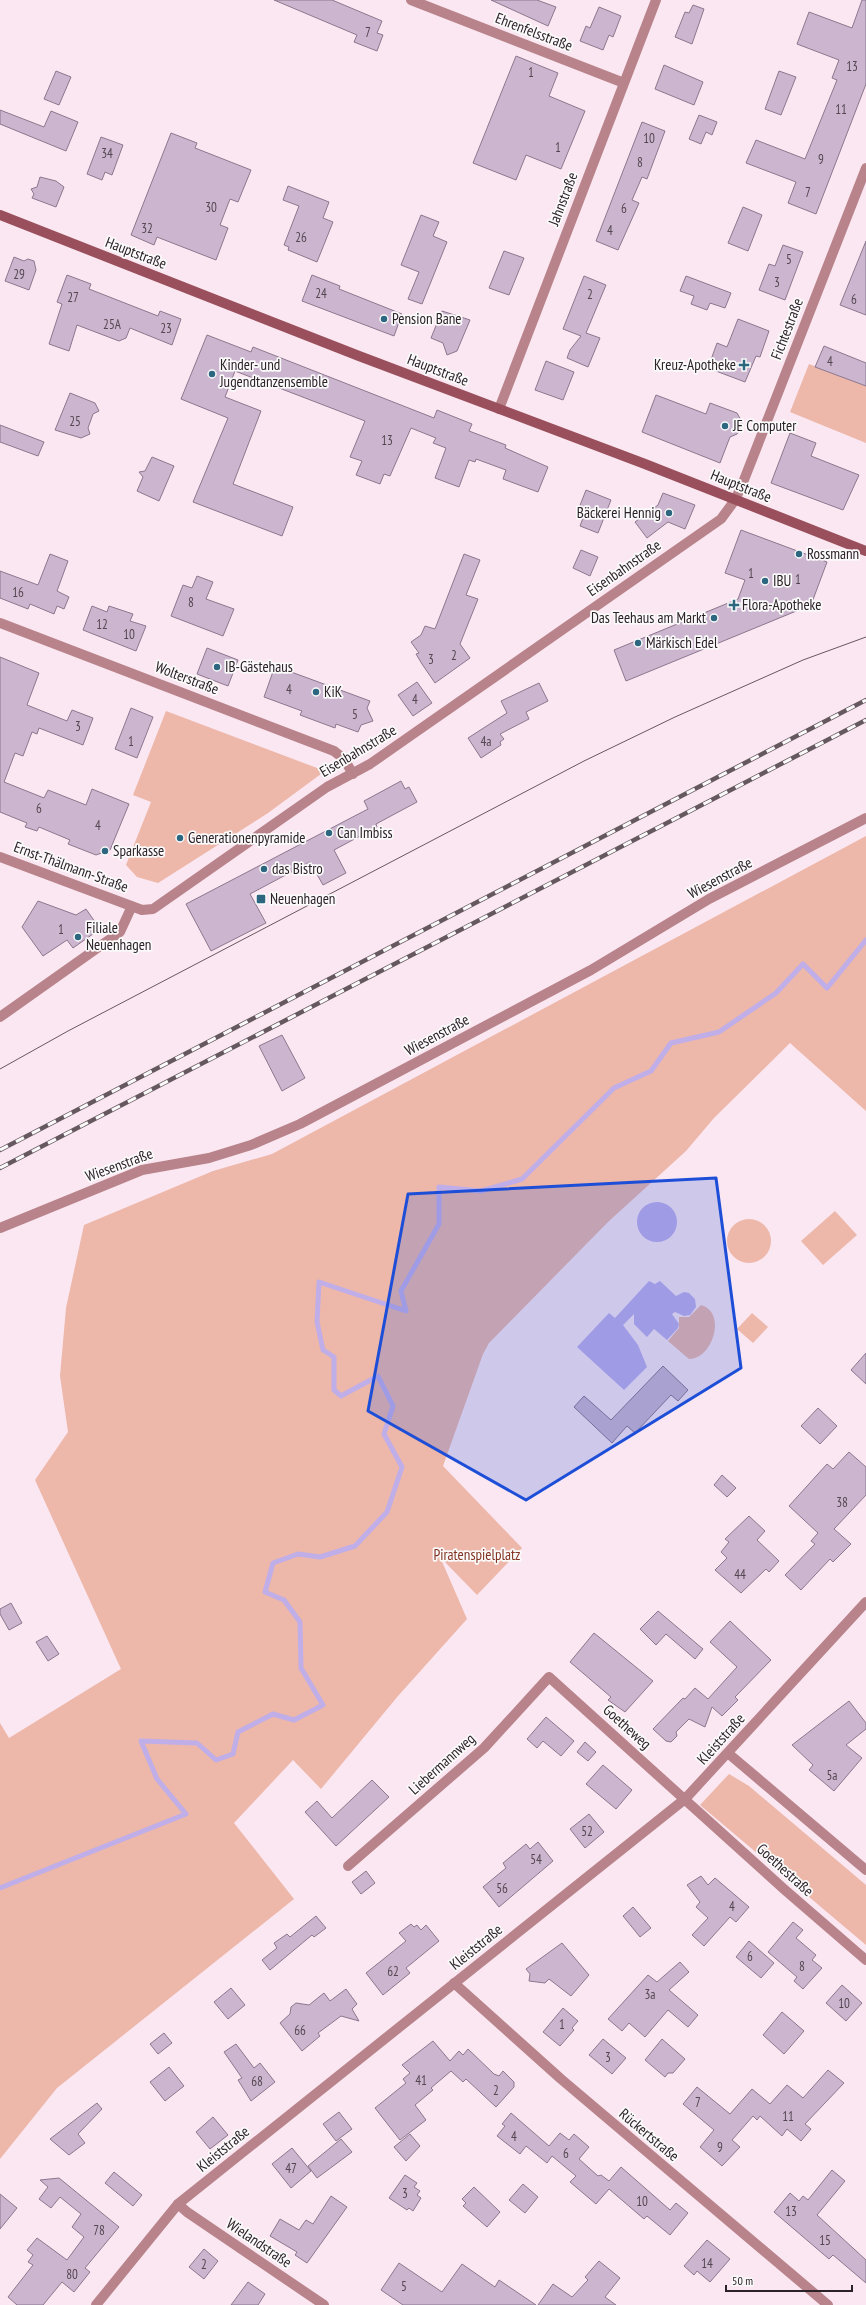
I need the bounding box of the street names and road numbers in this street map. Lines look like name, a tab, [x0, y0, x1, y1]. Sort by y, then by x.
street label: Ehrenfelsstraße	[493, 8, 576, 55]
street label: Jahnstraße	[543, 169, 581, 229]
street label: Hauptstraße	[103, 232, 169, 273]
street label: Fichtestraße	[766, 295, 807, 362]
street label: Hauptstraße	[405, 349, 471, 390]
street label: Hauptstraße	[708, 465, 774, 506]
street label: Eisenbahnstraße	[583, 535, 664, 600]
street label: Wolterstraße	[153, 657, 222, 698]
street label: Eisenbahnstraße	[316, 720, 400, 781]
street label: Ernst-Thälmann-Straße	[11, 837, 131, 896]
street label: Wiesenstraße	[684, 853, 755, 902]
street label: Wiesenstraße	[401, 1010, 472, 1059]
street label: Wiesenstraße	[83, 1144, 155, 1185]
street label: Goetheweg	[599, 1700, 655, 1753]
street label: Kleiststraße	[693, 1709, 749, 1768]
street label: Liebermannweg	[405, 1729, 479, 1798]
street label: Goethestraße	[753, 1839, 818, 1900]
street label: Kleiststraße	[445, 1920, 506, 1974]
street label: Rückertstraße	[616, 2104, 683, 2165]
street label: Kleiststraße	[192, 2122, 253, 2176]
street label: Wielandstraße	[223, 2214, 296, 2271]

